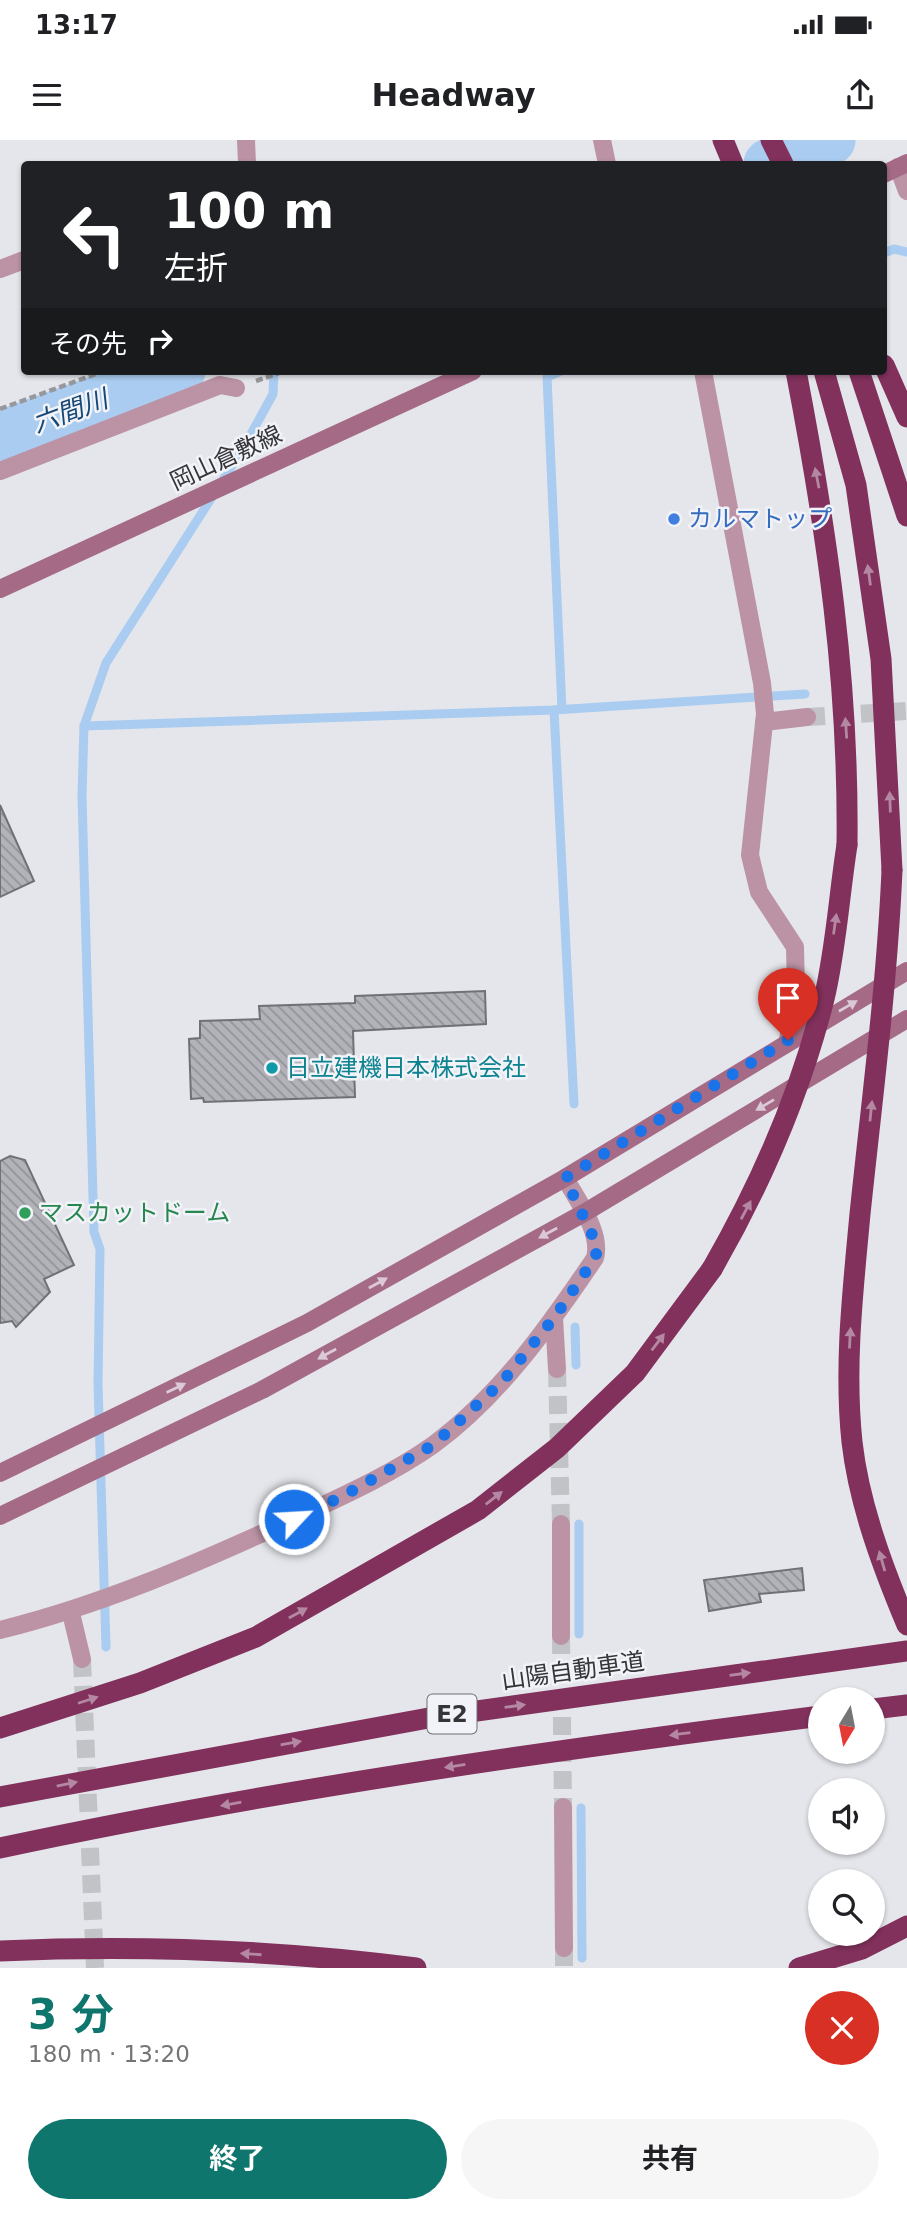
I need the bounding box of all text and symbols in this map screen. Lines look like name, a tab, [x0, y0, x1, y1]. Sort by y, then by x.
text: 13:17	[35, 10, 118, 40]
icon: menu	[28, 76, 66, 114]
text: Headway	[371, 76, 536, 114]
icon: share	[841, 76, 879, 114]
text: 100 m	[164, 183, 334, 240]
icon: left	[49, 189, 140, 280]
text: 左折	[164, 249, 228, 287]
icon: right	[141, 322, 179, 360]
text: その先	[49, 329, 127, 359]
water label: 六間川	[28, 383, 115, 438]
street label: 岡山倉敷線	[166, 420, 286, 496]
one-way arrow	[811, 467, 822, 489]
place label: カルマトップ	[688, 505, 832, 533]
marker: カルマトップ	[666, 511, 682, 527]
one-way arrow	[863, 564, 874, 586]
one-way arrow	[840, 717, 851, 739]
one-way arrow	[884, 790, 896, 812]
one-way arrow	[830, 913, 841, 935]
pin	[758, 968, 818, 1040]
icon: arrive	[769, 979, 807, 1017]
one-way arrow	[838, 999, 857, 1012]
place label: 日立建機日本株式会社	[286, 1054, 526, 1082]
marker: 日立建機日本株式会社	[264, 1060, 280, 1076]
one-way arrow	[755, 1098, 774, 1111]
one-way arrow	[866, 1100, 877, 1122]
place label: マスカットドーム	[39, 1199, 230, 1227]
one-way arrow	[740, 1200, 752, 1220]
marker: マスカットドーム	[17, 1205, 33, 1221]
one-way arrow	[538, 1227, 557, 1239]
one-way arrow	[368, 1277, 387, 1289]
one-way arrow	[845, 1327, 856, 1349]
one-way arrow	[651, 1333, 665, 1351]
one-way arrow	[317, 1349, 337, 1360]
one-way arrow	[166, 1382, 186, 1393]
position arrow	[257, 1482, 331, 1556]
one-way arrow	[484, 1490, 502, 1505]
one-way arrow	[877, 1550, 887, 1571]
one-way arrow	[288, 1607, 308, 1619]
street label: 山陽自動車道	[500, 1647, 646, 1695]
one-way arrow	[730, 1668, 752, 1679]
north arrow	[808, 1687, 886, 1764]
map controls	[808, 1687, 885, 1946]
one-way arrow	[78, 1694, 99, 1705]
road number: E2	[428, 1694, 476, 1734]
one-way arrow	[504, 1700, 526, 1711]
one-way arrow	[669, 1728, 691, 1739]
one-way arrow	[280, 1737, 302, 1748]
one-way arrow	[444, 1761, 466, 1772]
one-way arrow	[56, 1778, 78, 1789]
button: sound	[808, 1778, 885, 1855]
one-way arrow	[220, 1798, 242, 1809]
button: search	[808, 1869, 885, 1946]
one-way arrow	[239, 1948, 261, 1959]
text: 3 分	[28, 1990, 114, 2039]
button: close	[805, 1991, 879, 2065]
text: 180 m · 13:20	[28, 2041, 190, 2067]
button: 終了	[28, 2119, 447, 2199]
button: 共有	[461, 2119, 879, 2199]

